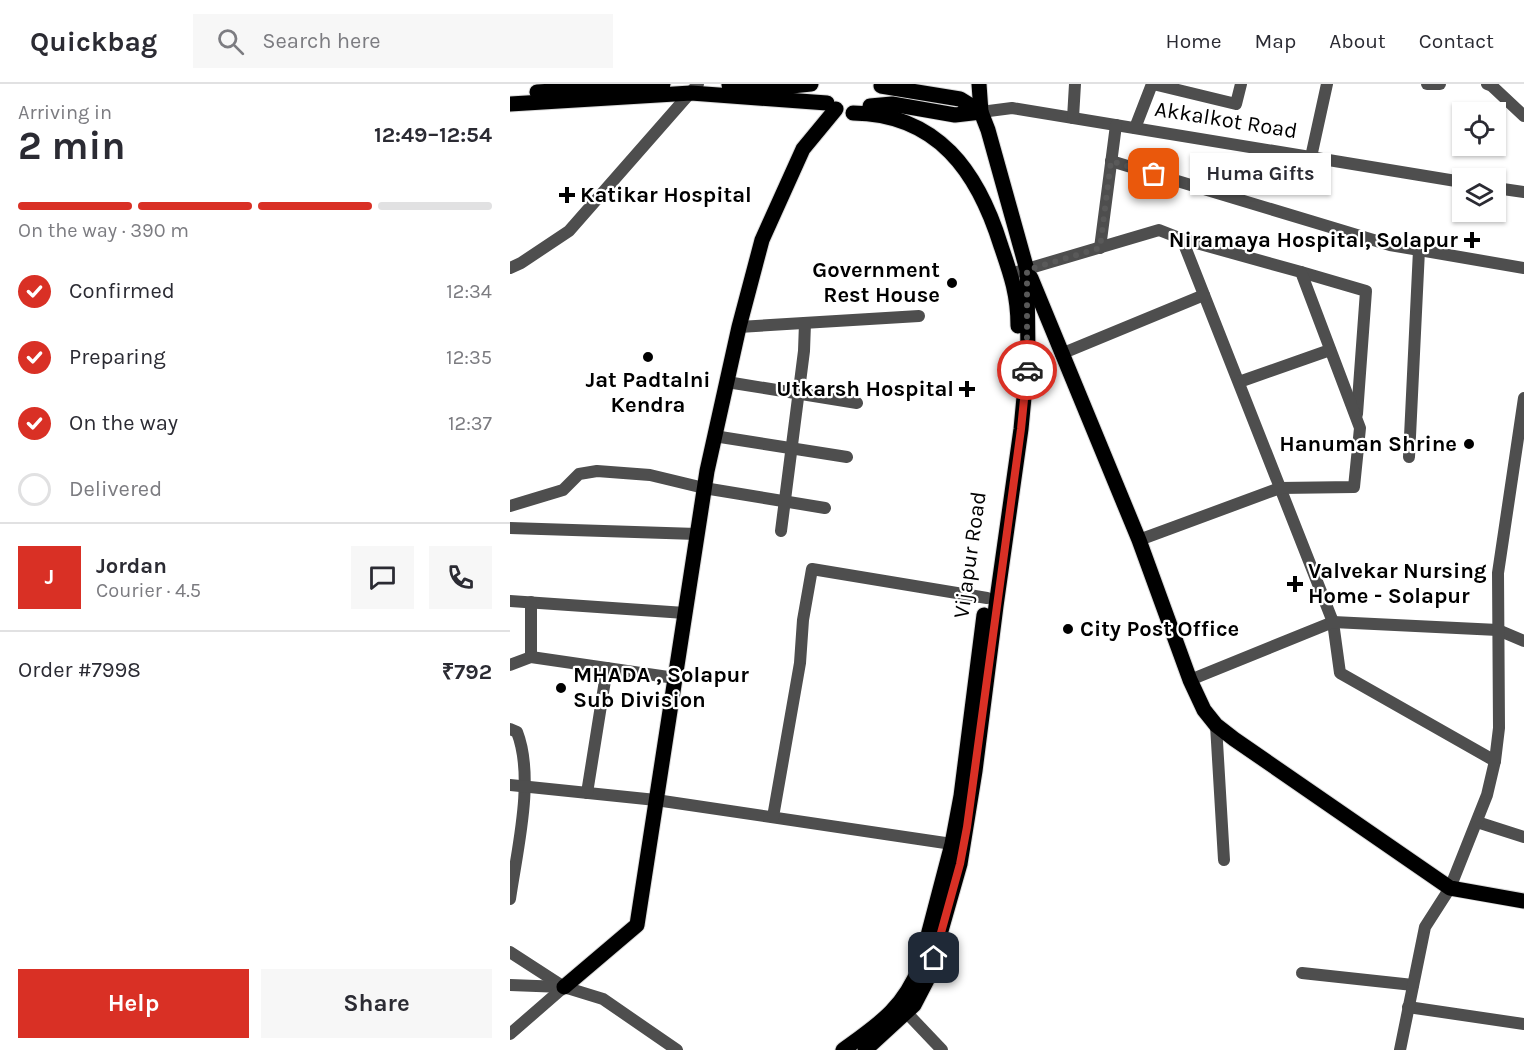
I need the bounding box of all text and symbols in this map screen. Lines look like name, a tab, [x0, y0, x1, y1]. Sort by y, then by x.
search box	[193, 14, 613, 68]
text: Quickbag	[30, 25, 157, 58]
icon: search	[214, 25, 247, 58]
text: Search here	[262, 28, 381, 54]
text: Home	[1166, 29, 1222, 53]
text: Map	[1255, 29, 1296, 53]
text: About	[1329, 29, 1386, 53]
text: Contact	[1419, 29, 1494, 53]
street label: Akkalkot Road	[1153, 96, 1299, 144]
text: Arriving in	[18, 101, 112, 124]
map controls	[1452, 102, 1506, 222]
button: locate	[1452, 102, 1506, 156]
text: 12:49–12:54	[374, 122, 492, 148]
text: 2 min	[18, 123, 126, 169]
pin	[1128, 148, 1179, 199]
callout: Huma Gifts	[1190, 153, 1331, 195]
icon: bag	[1137, 157, 1170, 190]
text: Huma Gifts	[1206, 162, 1315, 185]
button: layers	[1452, 168, 1506, 222]
place label: Katikar Hospital	[580, 182, 752, 208]
marker: Katikar Hospital	[558, 186, 576, 204]
text: On the way · 390 m	[18, 219, 189, 242]
place label: Niramaya Hospital, Solapur	[1169, 227, 1458, 253]
marker: Niramaya Hospital, Solapur	[1463, 231, 1481, 249]
place label: Government Rest House	[812, 257, 940, 308]
icon: check	[18, 275, 51, 308]
marker: Government Rest House	[945, 276, 959, 290]
text: Confirmed	[69, 278, 175, 304]
text: 12:34	[446, 280, 492, 303]
courier	[997, 340, 1057, 400]
icon: check	[18, 341, 51, 374]
text: Preparing	[69, 344, 166, 370]
text: 12:35	[446, 346, 492, 369]
marker: Jat Padtalni Kendra	[641, 350, 655, 364]
icon: car	[1011, 354, 1044, 387]
place label: Jat Padtalni Kendra	[585, 367, 711, 418]
place label: Utkarsh Hospital	[776, 376, 954, 402]
marker: Utkarsh Hospital	[958, 380, 976, 398]
icon: check	[18, 407, 51, 440]
text: On the way	[69, 410, 178, 436]
text: 12:37	[448, 412, 492, 435]
place label: Hanuman Shrine	[1279, 431, 1457, 457]
marker: Hanuman Shrine	[1462, 437, 1476, 451]
text: Delivered	[69, 476, 162, 502]
street label: Vijapur Road	[948, 490, 992, 620]
button: chat	[351, 546, 414, 609]
button: phone	[429, 546, 492, 609]
text: Jordan	[96, 553, 167, 579]
place label: Valvekar Nursing Home - Solapur	[1308, 558, 1487, 609]
text: J	[45, 564, 54, 590]
marker: Valvekar Nursing Home - Solapur	[1286, 575, 1304, 593]
text: Courier · 4.5	[96, 579, 201, 602]
place label: City Post Office	[1080, 616, 1239, 642]
marker: City Post Office	[1061, 622, 1075, 636]
text: Order #7998	[18, 657, 141, 683]
text: ₹792	[442, 659, 492, 685]
place label: MHADA , Solapur Sub Division	[573, 662, 749, 713]
marker: MHADA , Solapur Sub Division	[554, 681, 568, 695]
pin	[908, 932, 959, 983]
icon: home	[917, 941, 950, 974]
button: Help	[18, 969, 249, 1038]
button: Share	[261, 969, 492, 1038]

